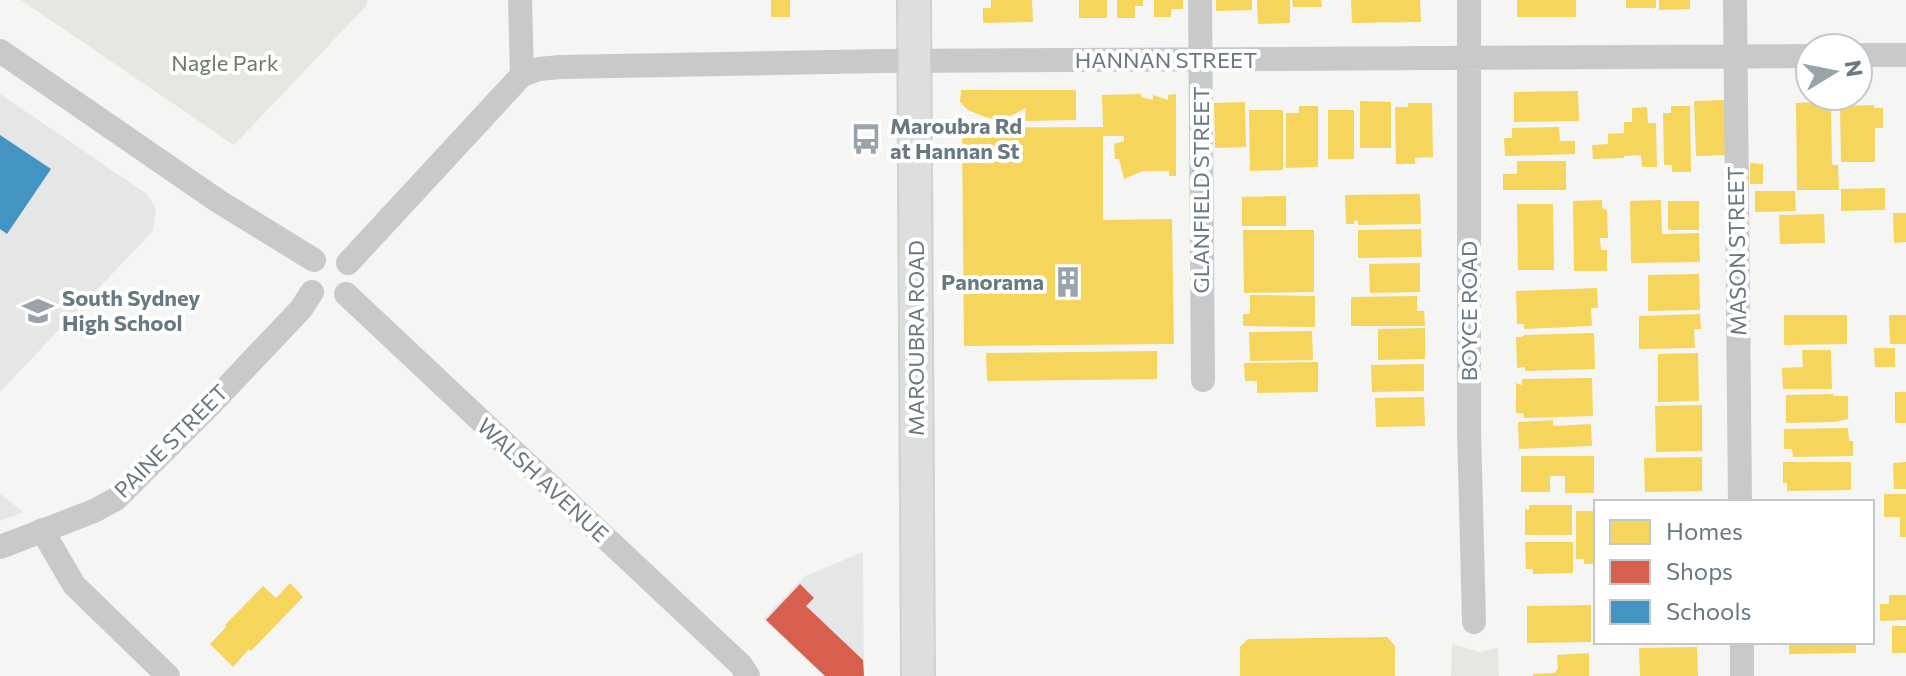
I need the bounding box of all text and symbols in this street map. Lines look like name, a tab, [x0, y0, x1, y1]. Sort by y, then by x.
north arrow	[1794, 32, 1874, 112]
street label: HANNAN STREET	[1075, 46, 1257, 73]
park label: Nagle Park	[171, 49, 279, 76]
text: N	[1839, 58, 1869, 79]
street label: GLANFIELD STREET	[1187, 86, 1214, 294]
place label: Maroubra Rd at Hannan St	[890, 112, 1022, 164]
bus stop icon: Maroubra Rd at Hannan St	[849, 122, 883, 156]
street label: MASON STREET	[1722, 166, 1751, 336]
street label: MAROUBRA ROAD	[902, 240, 929, 436]
street label: BOYCE ROAD	[1455, 241, 1482, 381]
building icon: Panorama	[1051, 265, 1085, 299]
place label: Panorama	[941, 268, 1044, 295]
place label: South Sydney High School	[62, 284, 200, 336]
school or university icon: South Sydney High School	[21, 294, 55, 328]
street label: PAINE STREET	[108, 378, 233, 503]
street label: WALSH AVENUE	[472, 412, 615, 547]
legend	[1594, 500, 1874, 644]
text: Homes	[1666, 516, 1743, 545]
text: Shops	[1666, 556, 1733, 585]
text: Schools	[1666, 596, 1751, 625]

